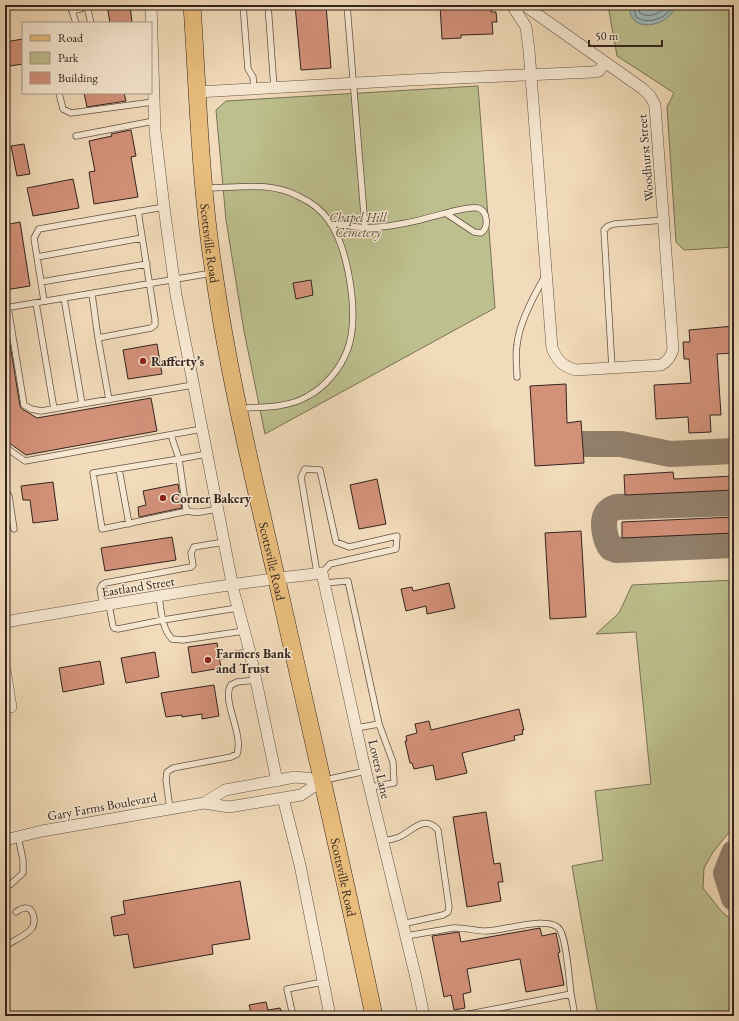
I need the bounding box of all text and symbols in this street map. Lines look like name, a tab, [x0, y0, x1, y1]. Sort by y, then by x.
legend	[22, 22, 152, 94]
scale bar	[589, 22, 662, 48]
text: 50 m	[595, 28, 619, 44]
text: Road	[58, 30, 84, 46]
text: Park	[58, 50, 79, 66]
text: Building	[58, 70, 99, 86]
street label: Woodhurst Street	[633, 114, 658, 202]
street label: Scottsville Road	[196, 203, 223, 285]
park label: Chapel Hill Cemetery	[329, 209, 387, 241]
place label: Rafferty’s	[151, 353, 204, 370]
marker: Rafferty’s	[138, 356, 148, 366]
place label: Corner Bakery	[171, 490, 252, 507]
marker: Corner Bakery	[158, 493, 168, 503]
street label: Scottsville Road	[255, 520, 289, 602]
street label: Eastland Street	[101, 572, 176, 601]
place label: Farmers Bank and Trust	[216, 645, 292, 677]
marker: Farmers Bank and Trust	[203, 655, 213, 665]
street label: Lovers Lane	[364, 738, 395, 800]
street label: Gary Farms Boulevard	[46, 788, 158, 824]
street label: Scottsville Road	[326, 836, 360, 918]

